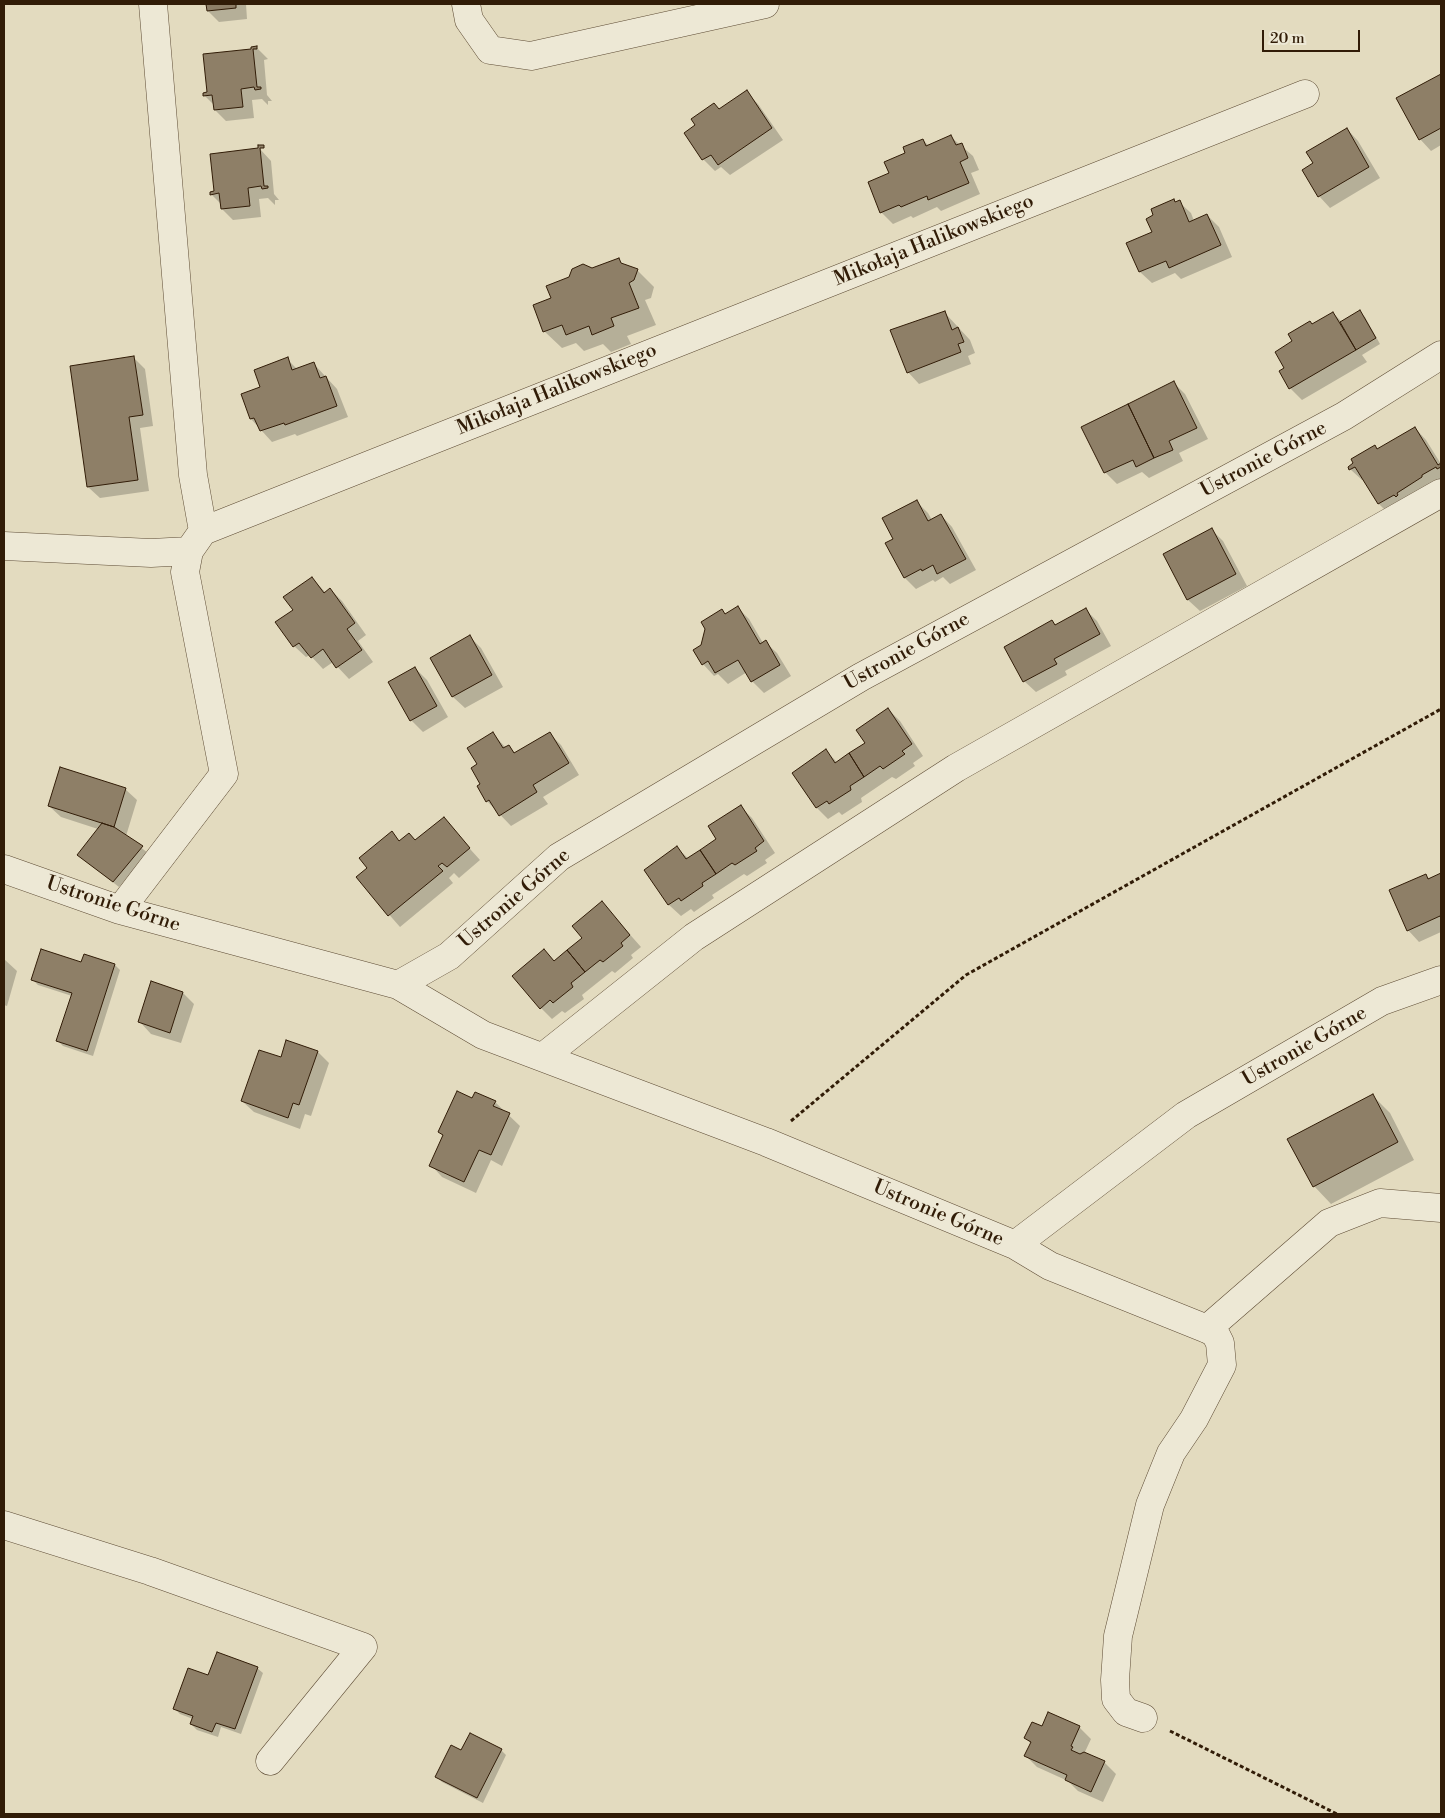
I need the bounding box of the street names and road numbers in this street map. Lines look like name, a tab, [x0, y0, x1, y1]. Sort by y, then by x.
street label: Mikołaja Halikowskiego	[830, 190, 1038, 292]
street label: Mikołaja Halikowskiego	[453, 339, 661, 441]
street label: Ustronie Górne	[1197, 417, 1331, 503]
street label: Ustronie Górne	[840, 608, 974, 696]
street label: Ustronie Górne	[454, 844, 576, 954]
street label: Ustronie Górne	[43, 872, 183, 938]
street label: Ustronie Górne	[1238, 1002, 1372, 1092]
street label: Ustronie Górne	[869, 1176, 1007, 1252]

